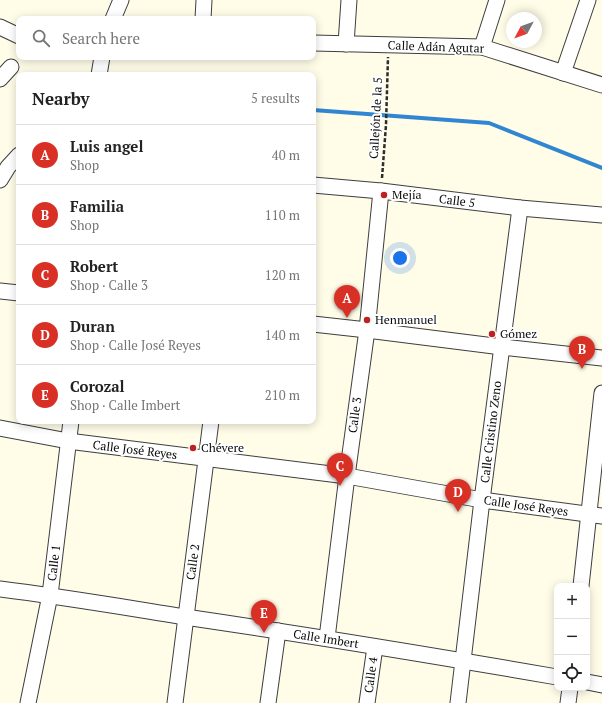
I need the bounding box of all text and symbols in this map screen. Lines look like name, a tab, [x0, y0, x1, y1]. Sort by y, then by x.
north arrow	[506, 12, 542, 48]
search box	[16, 16, 316, 60]
icon: search	[30, 27, 52, 49]
text: Search here	[62, 28, 140, 48]
street label: Calle Adán Agutar	[388, 37, 485, 56]
street label: Callejón de la 5	[366, 77, 385, 159]
text: Nearby	[32, 87, 90, 110]
text: 5 results	[251, 89, 300, 107]
text: Luis angel	[70, 136, 143, 156]
text: A	[40, 146, 50, 164]
text: 40 m	[272, 146, 300, 164]
text: Shop	[70, 156, 99, 174]
place label: Mejía	[392, 187, 422, 202]
marker: Mejía	[379, 190, 389, 200]
street label: Calle 5	[438, 191, 476, 210]
text: Familia	[70, 196, 124, 216]
text: B	[41, 206, 49, 224]
text: 110 m	[265, 206, 300, 224]
text: Shop	[70, 216, 99, 234]
your location	[390, 248, 410, 268]
text: Robert	[70, 256, 118, 276]
text: C	[41, 266, 49, 284]
text: 120 m	[265, 266, 300, 284]
text: Shop · Calle 3	[70, 276, 148, 294]
pin: A	[334, 285, 360, 318]
place label: Henmanuel	[375, 312, 437, 327]
marker: Henmanuel	[362, 315, 372, 325]
text: Duran	[70, 316, 115, 336]
text: D	[40, 326, 50, 344]
text: 140 m	[265, 326, 300, 344]
place label: Gómez	[500, 326, 537, 341]
marker: Gómez	[487, 329, 497, 339]
text: Shop · Calle José Reyes	[70, 336, 201, 354]
pin: B	[569, 336, 595, 369]
text: Corozal	[70, 376, 125, 396]
street label: Calle Cristino Zeno	[477, 380, 504, 484]
text: E	[41, 386, 49, 404]
text: 210 m	[265, 386, 300, 404]
text: Shop · Calle Imbert	[70, 396, 180, 414]
street label: Calle 3	[345, 396, 364, 434]
street label: Calle José Reyes	[92, 437, 178, 462]
place label: Chévere	[201, 440, 244, 455]
marker: Chévere	[188, 443, 198, 453]
pin: C	[327, 453, 353, 486]
pin: D	[445, 479, 471, 512]
street label: Calle José Reyes	[483, 492, 569, 519]
street label: Calle 2	[183, 543, 202, 581]
street label: Calle 1	[44, 544, 63, 582]
map controls	[554, 583, 590, 691]
button: +	[554, 583, 590, 619]
pin: E	[251, 600, 277, 633]
button: −	[554, 619, 590, 655]
street label: Calle Imbert	[292, 626, 360, 651]
street label: Calle 4	[361, 655, 381, 694]
button: locate	[554, 655, 590, 691]

